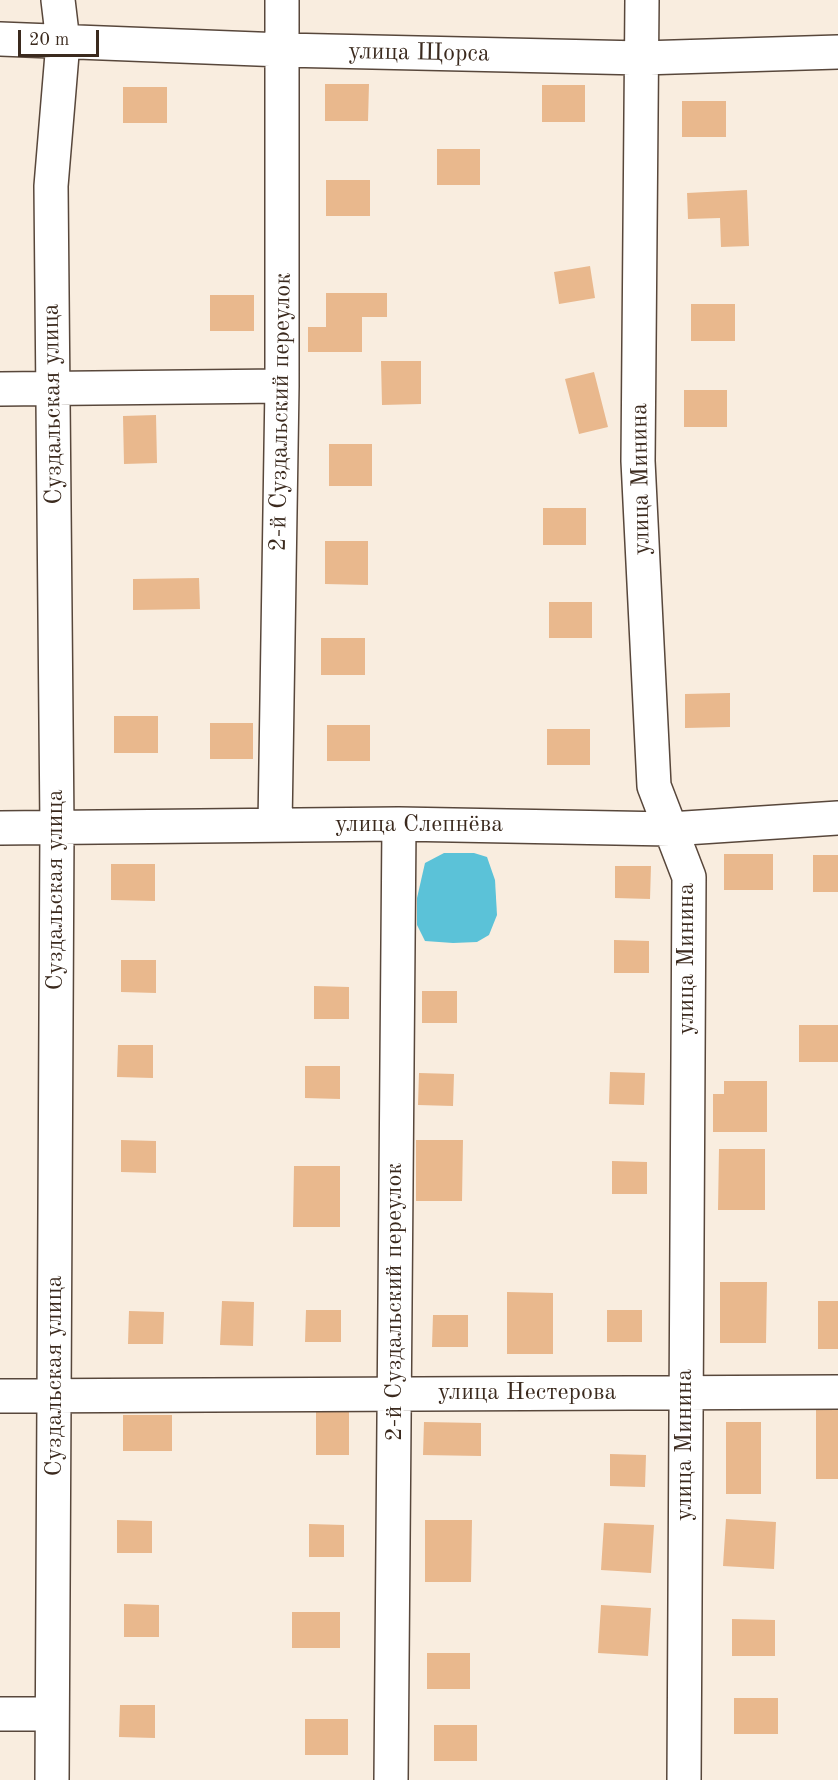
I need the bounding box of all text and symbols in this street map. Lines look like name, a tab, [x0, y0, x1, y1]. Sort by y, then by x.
scale bar	[21, 18, 102, 56]
text: 20 m	[29, 31, 69, 49]
street label: улица Щорса	[348, 37, 490, 69]
street label: 2-й Суздальский переулок	[264, 272, 298, 552]
street label: Суздальская улица	[37, 303, 69, 505]
street label: улица Минина	[625, 403, 657, 555]
street label: Суздальская улица	[42, 789, 70, 991]
street label: улица Слепнёва	[335, 811, 503, 839]
street label: улица Минина	[673, 883, 701, 1035]
street label: 2-й Суздальский переулок	[381, 1163, 409, 1441]
street label: Суздальская улица	[41, 1275, 69, 1477]
street label: улица Минина	[671, 1369, 699, 1521]
street label: улица Нестерова	[438, 1379, 616, 1407]

